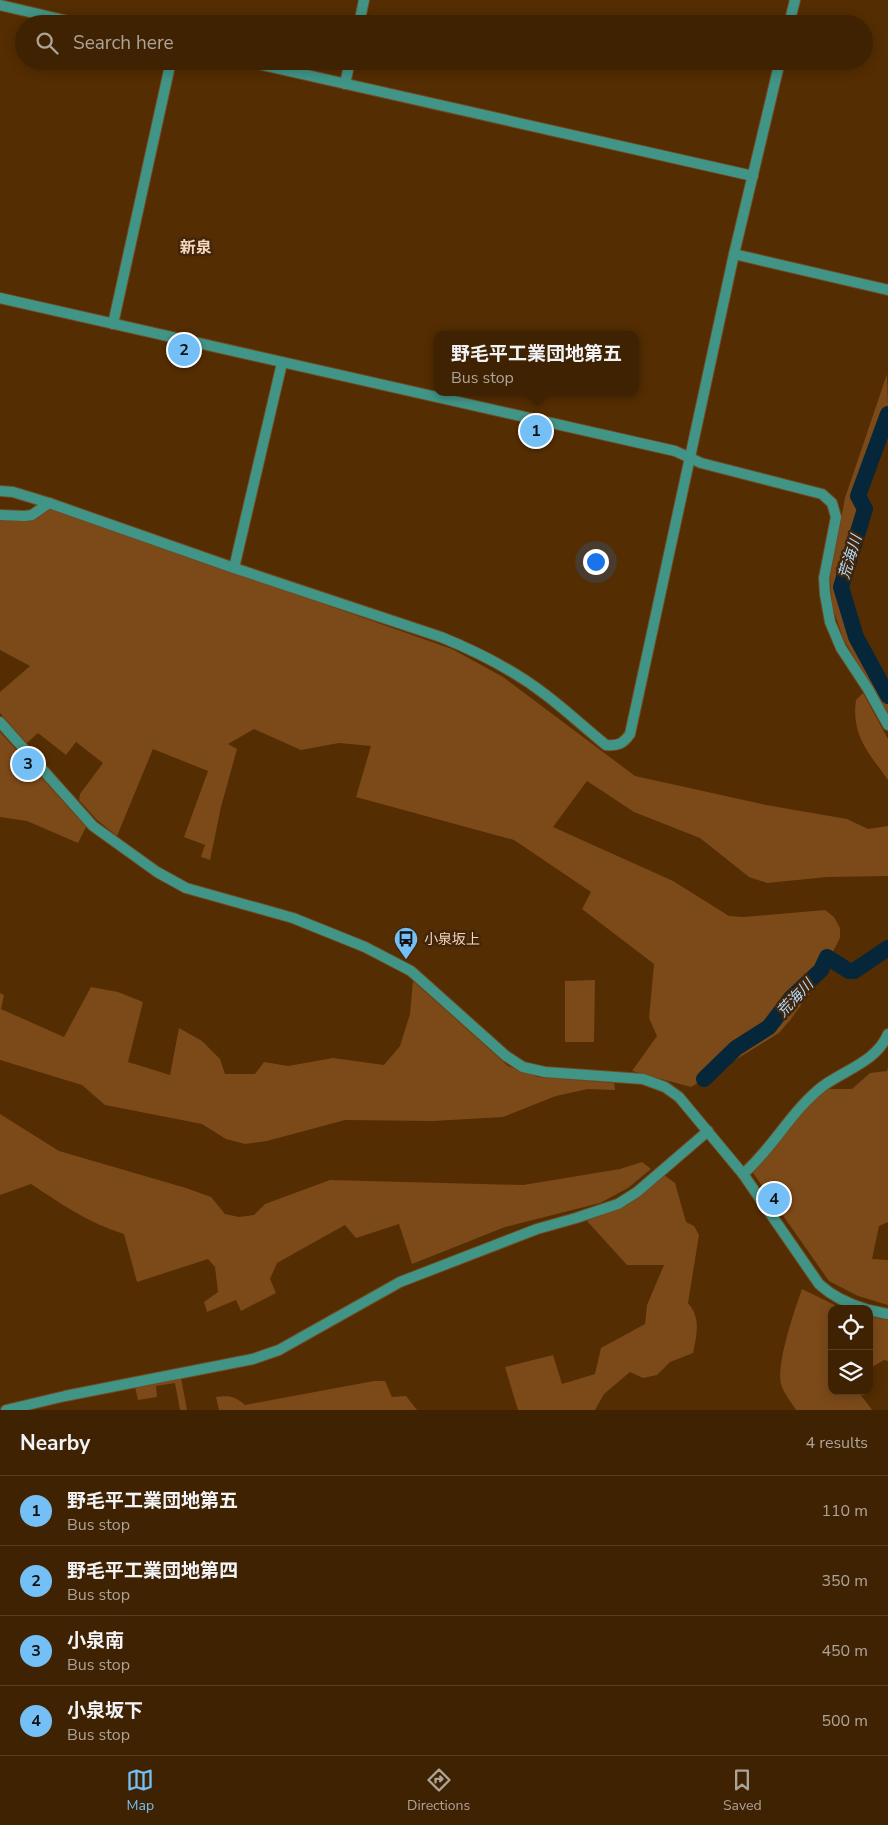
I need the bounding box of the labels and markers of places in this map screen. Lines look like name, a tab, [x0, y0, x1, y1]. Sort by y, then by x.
pin: 2	[168, 331, 200, 369]
pin: 1	[520, 412, 552, 450]
pin: 3	[12, 745, 44, 783]
bus stop icon: 小泉坂上	[393, 926, 419, 960]
place label: 小泉坂上	[424, 930, 480, 949]
pin: 4	[758, 1180, 790, 1218]

